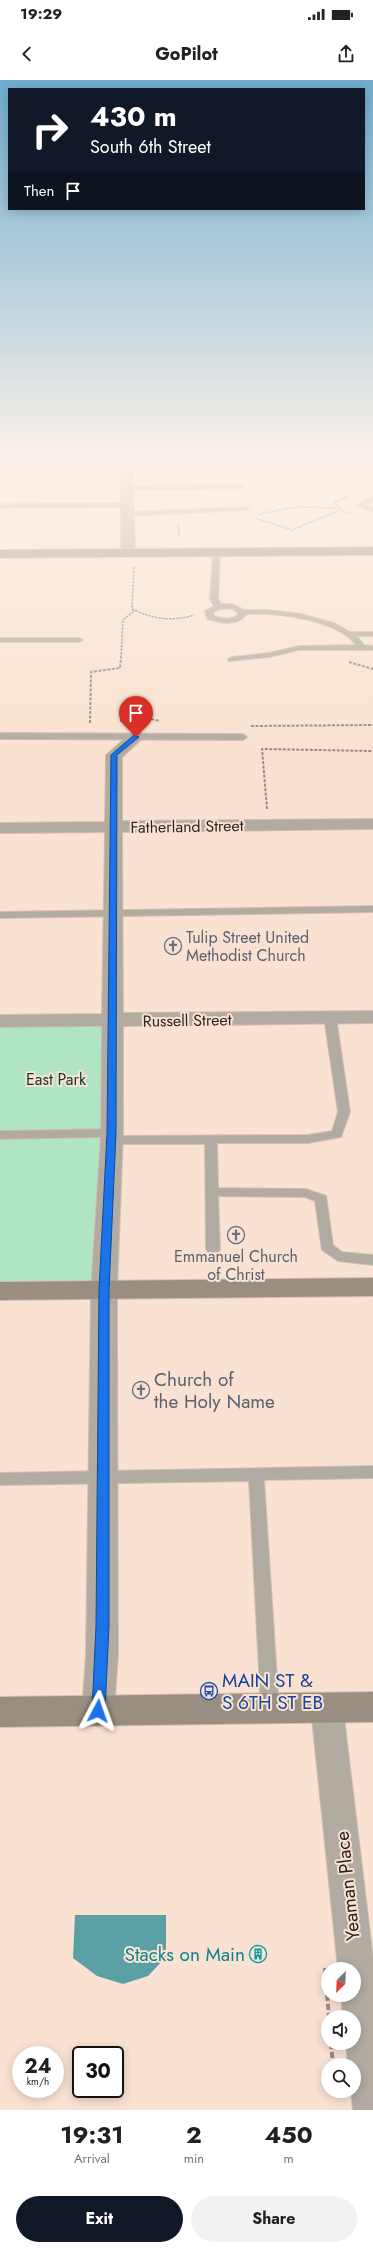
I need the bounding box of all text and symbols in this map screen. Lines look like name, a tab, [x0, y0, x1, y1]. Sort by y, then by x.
text: 19:29	[20, 3, 62, 25]
text: GoPilot	[155, 41, 218, 67]
icon: back	[16, 43, 38, 65]
icon: share	[335, 43, 357, 65]
text: 430 m	[90, 96, 177, 137]
icon: right	[24, 104, 76, 156]
text: South 6th Street	[90, 134, 211, 160]
text: Then	[24, 180, 54, 202]
icon: arrive	[62, 180, 84, 202]
pin	[119, 696, 153, 737]
icon: arrive	[125, 702, 147, 724]
street label: Fatherland Street	[130, 814, 244, 839]
place label: Tulip Street United Methodist Church	[186, 926, 309, 967]
church icon: Tulip Street United Methodist Church	[163, 936, 183, 956]
street label: Russell Street	[142, 1008, 232, 1033]
park label: East Park	[26, 1068, 87, 1091]
church icon: Emmanuel Church of Christ	[226, 1225, 246, 1245]
place label: Emmanuel Church of Christ	[174, 1245, 298, 1286]
place label: Church of the Holy Name	[154, 1366, 275, 1415]
church icon: Church of the Holy Name	[131, 1380, 151, 1400]
place label: MAIN ST & S 6TH ST EB	[222, 1667, 323, 1716]
bus stop icon: MAIN ST & S 6TH ST EB	[199, 1681, 219, 1701]
position arrow	[77, 1690, 119, 1732]
street label: Yeaman Place	[328, 1830, 367, 1942]
place label: Stacks on Main	[125, 1941, 245, 1968]
building icon: Stacks on Main	[248, 1944, 268, 1964]
north arrow	[321, 1962, 361, 2002]
map controls	[321, 1962, 361, 2098]
button: sound	[321, 2010, 361, 2050]
speed limit sign: 30	[72, 2046, 124, 2098]
text: 24	[24, 2052, 52, 2081]
button: search	[321, 2058, 361, 2098]
text: km/h	[27, 2074, 49, 2089]
text: 19:31	[60, 2117, 123, 2152]
text: 2	[186, 2117, 202, 2152]
text: 450	[265, 2117, 313, 2152]
text: Arrival	[74, 2149, 110, 2168]
text: min	[184, 2149, 204, 2168]
text: m	[284, 2149, 294, 2168]
button: Exit	[16, 2196, 183, 2242]
button: Share	[191, 2196, 357, 2242]

